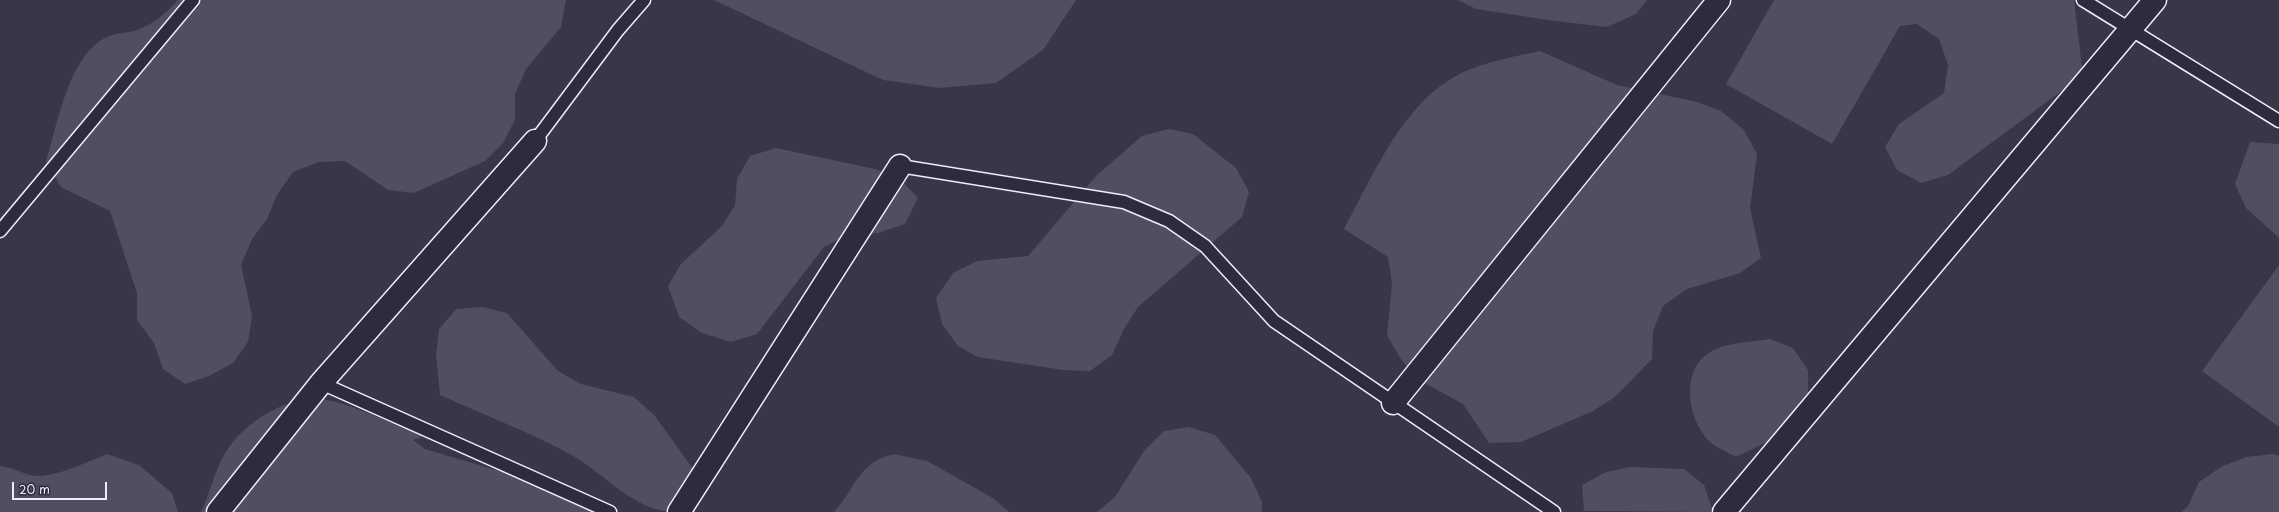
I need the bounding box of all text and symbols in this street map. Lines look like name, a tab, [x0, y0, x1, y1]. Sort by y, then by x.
scale bar	[14, 474, 109, 500]
text: 20 m	[19, 480, 50, 498]

